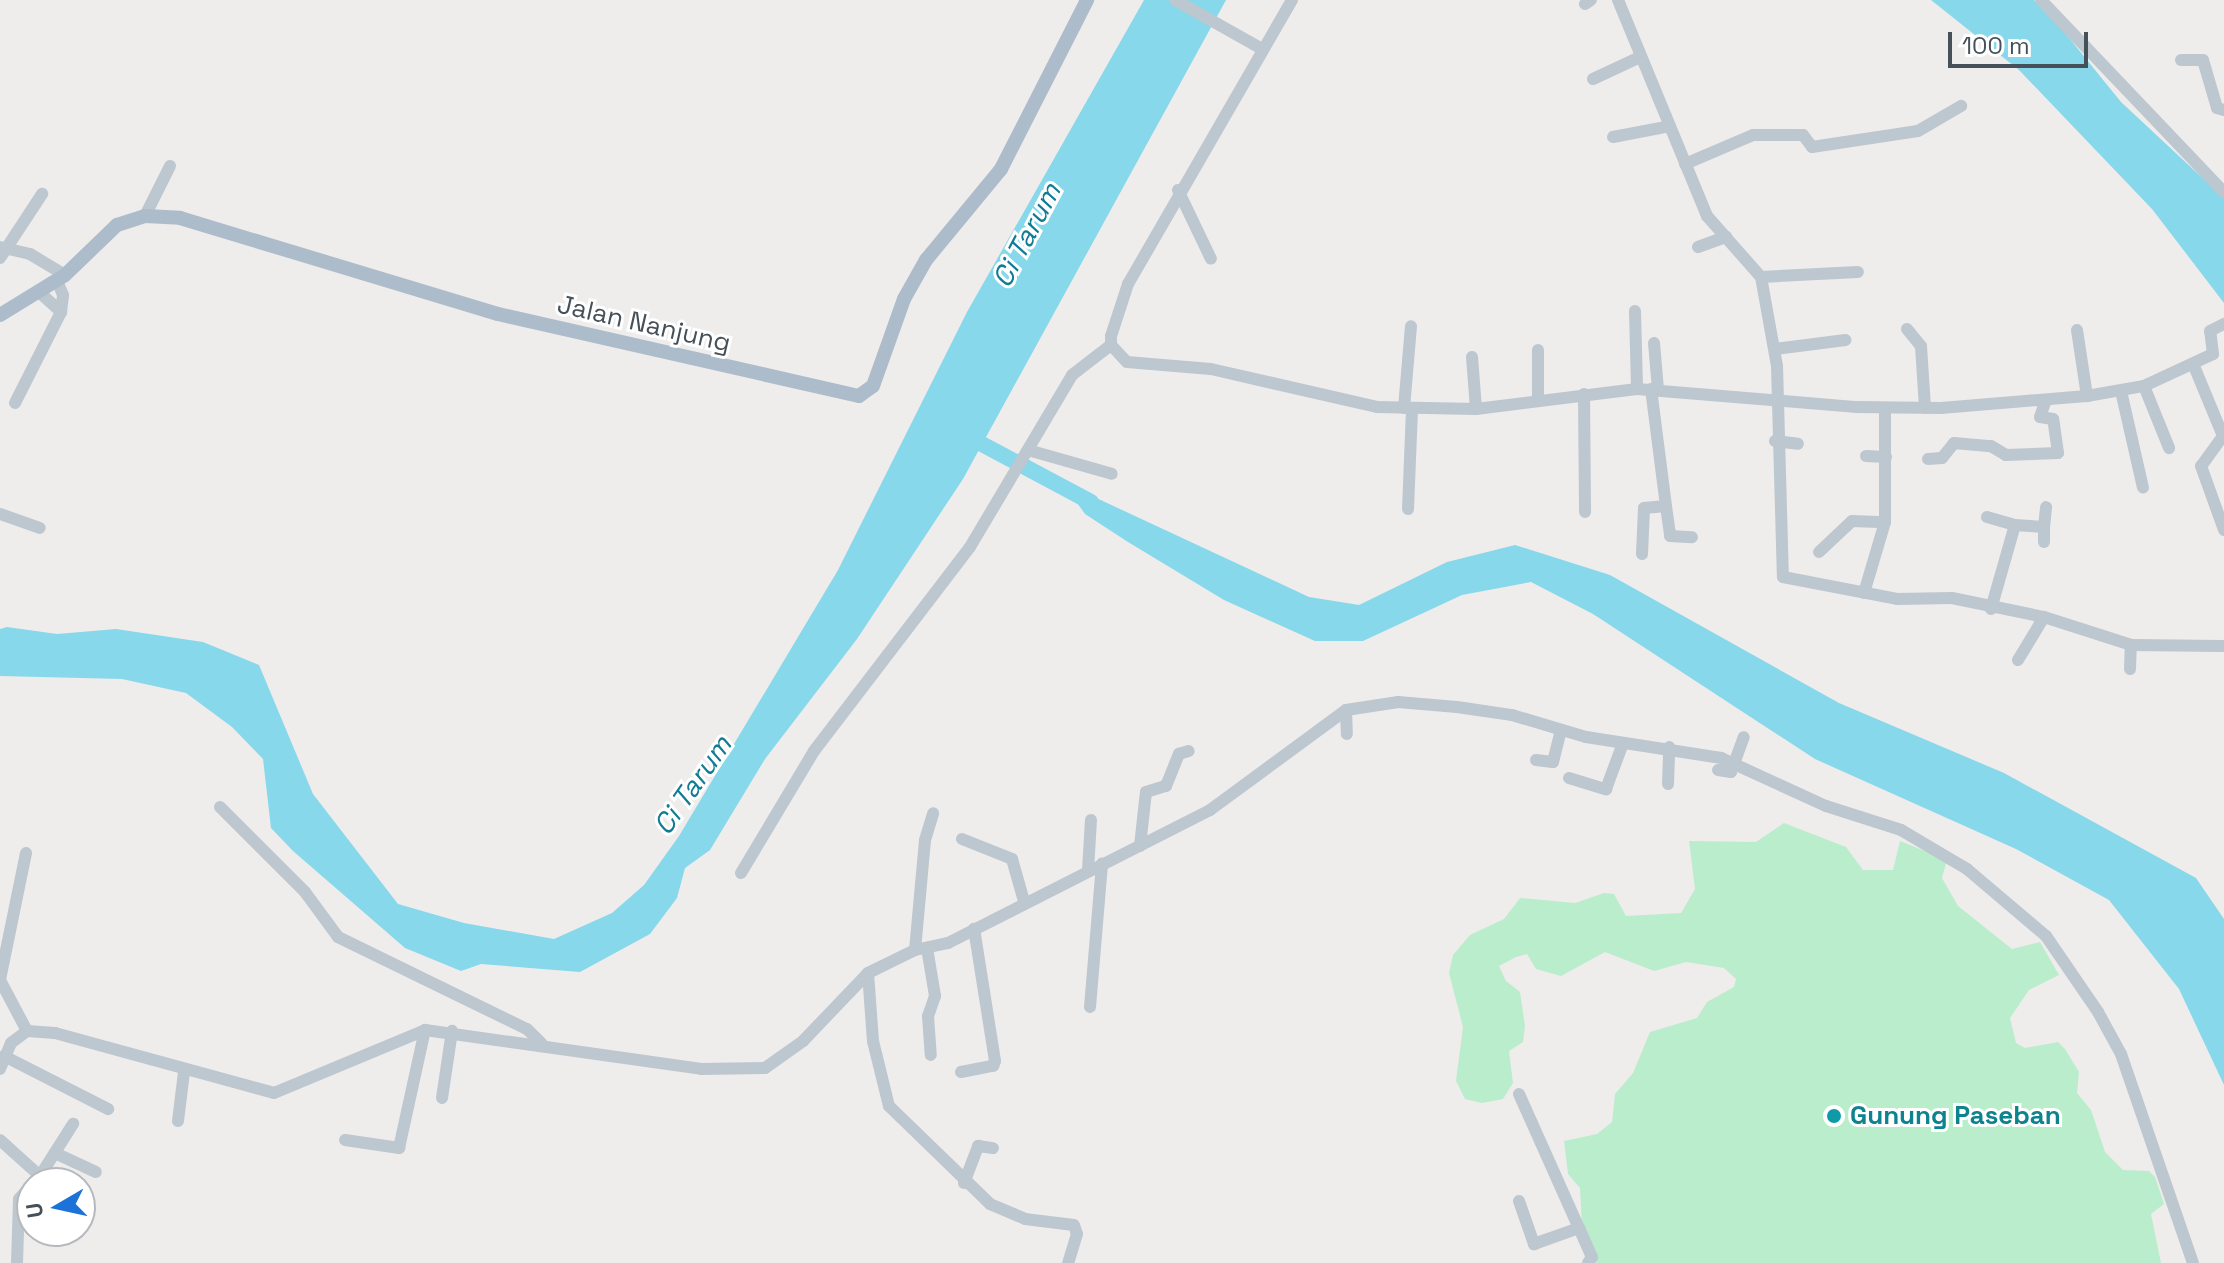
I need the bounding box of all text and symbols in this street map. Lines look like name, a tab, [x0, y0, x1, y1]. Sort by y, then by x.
scale bar	[1952, 16, 2092, 66]
text: 100 m	[1962, 30, 2030, 61]
water label: Ci Tarum	[984, 177, 1068, 293]
street label: Jalan Nanjung	[554, 289, 734, 359]
water label: Ci Tarum	[646, 729, 738, 841]
place label: Gunung Paseban	[1850, 1100, 2061, 1132]
marker: Gunung Paseban	[1825, 1107, 1843, 1125]
north arrow	[16, 1167, 96, 1247]
text: U	[19, 1201, 49, 1220]

